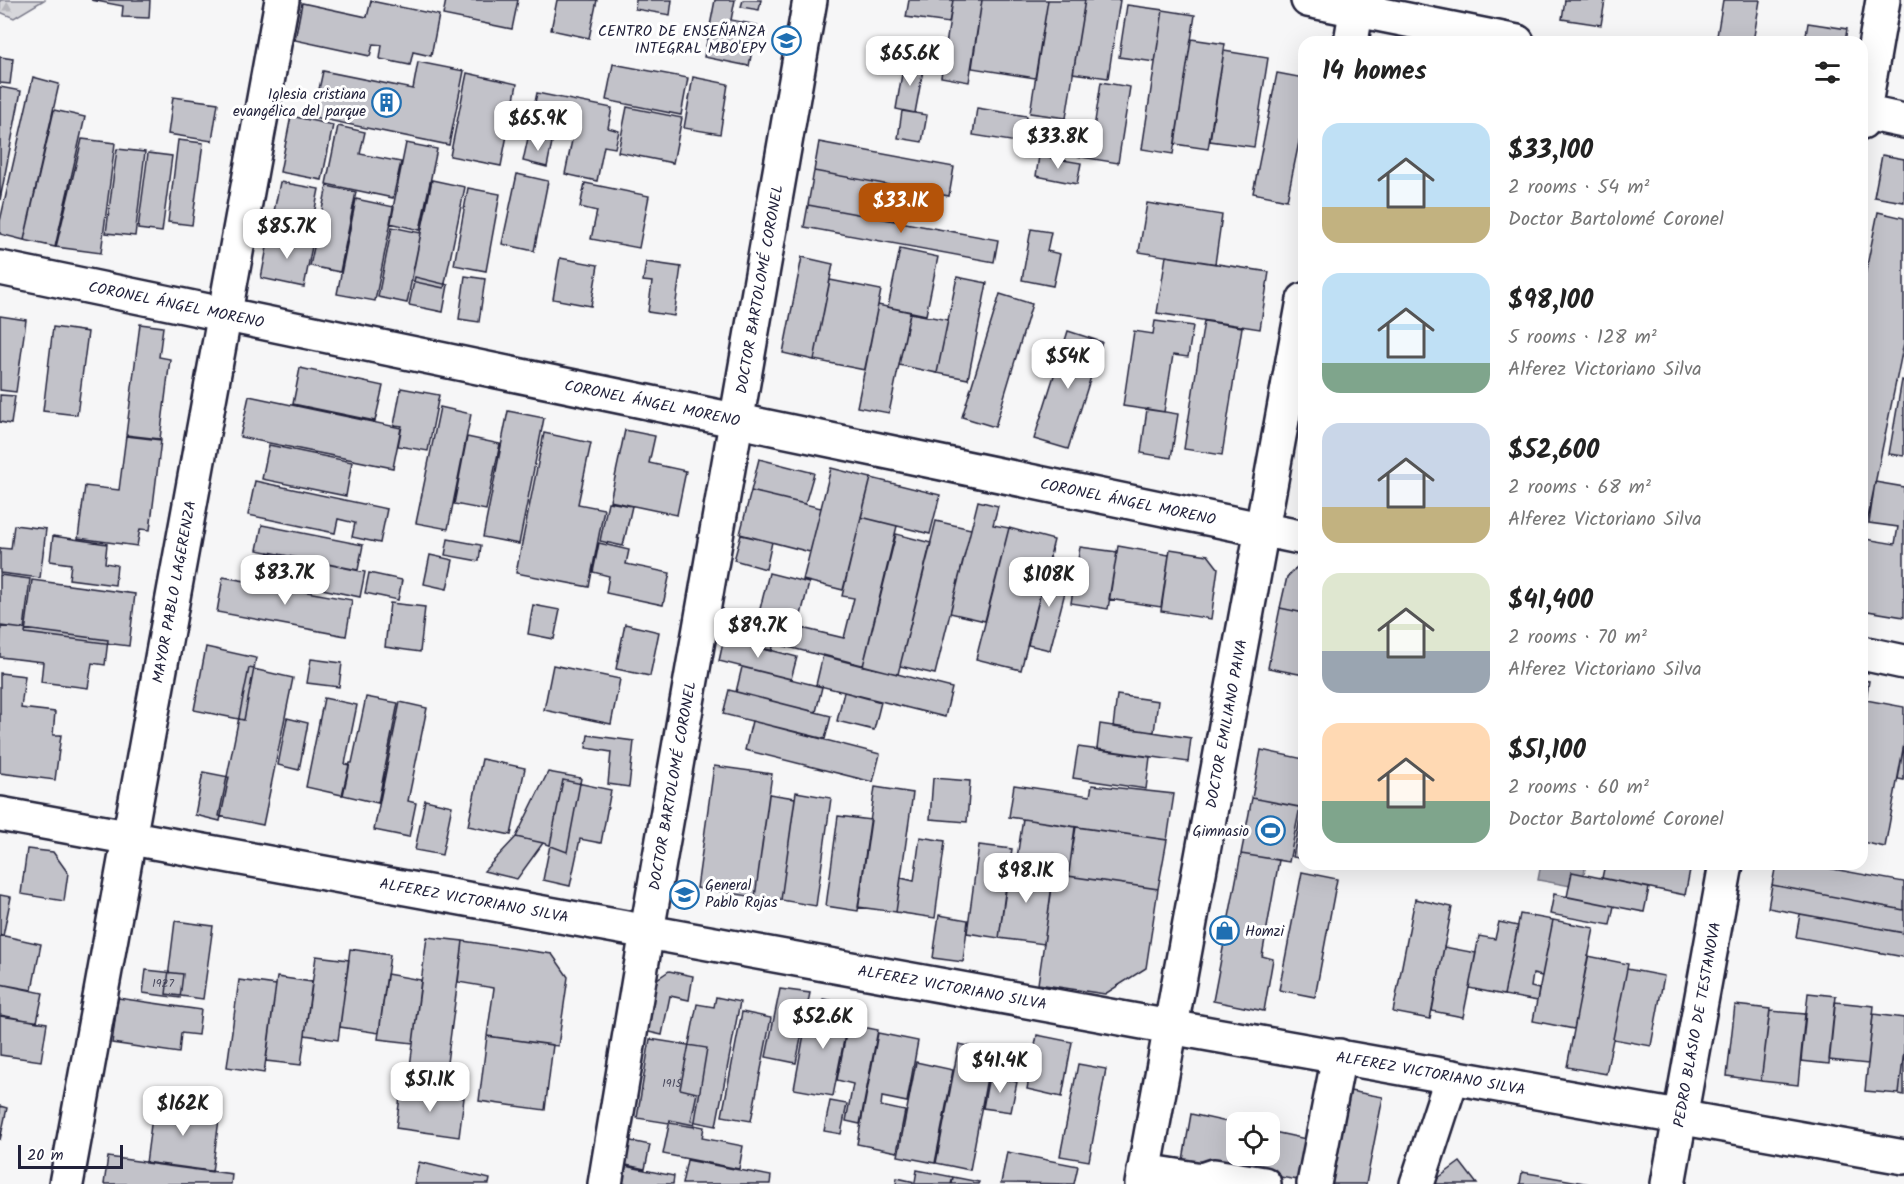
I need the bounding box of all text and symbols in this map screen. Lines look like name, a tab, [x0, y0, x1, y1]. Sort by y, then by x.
place label: CENTRO DE ENSEÑANZA INTEGRAL MBO'EPY	[598, 20, 767, 61]
school or university icon: CENTRO DE ENSEÑANZA INTEGRAL MBO'EPY	[771, 24, 803, 56]
pin: $65.6K	[861, 36, 959, 87]
text: $65.6K	[880, 39, 940, 71]
text: 14 homes	[1322, 51, 1427, 93]
icon: filters	[1811, 56, 1844, 89]
place label: Iglesia cristiana evangélica del parque	[233, 83, 366, 124]
building icon: Iglesia cristiana evangélica del parque	[371, 87, 403, 119]
pin: $65.9K	[489, 101, 587, 152]
text: $65.9K	[508, 104, 568, 136]
pin: $33.8K	[1009, 119, 1107, 170]
text: $33.8K	[1027, 122, 1089, 154]
text: $33,100	[1508, 130, 1593, 172]
icon: home	[1370, 147, 1442, 219]
text: 2 rooms · 54 m²	[1508, 172, 1649, 204]
street label: DOCTOR BARTOLOMÉ CORONEL	[730, 183, 790, 396]
pin: $33.1K	[852, 183, 950, 234]
text: $33.1K	[873, 186, 929, 218]
text: Doctor Bartolomé Coronel	[1508, 204, 1724, 236]
pin: $85.7K	[238, 209, 336, 260]
text: $85.7K	[257, 212, 317, 244]
street label: CORONEL ÁNGEL MORENO	[86, 276, 266, 335]
text: $98,100	[1508, 280, 1593, 322]
icon: home	[1370, 297, 1442, 369]
text: 5 rooms · 128 m²	[1508, 322, 1657, 354]
pin: $54K	[1032, 339, 1104, 390]
text: $54K	[1046, 342, 1090, 374]
text: Alferez Victoriano Silva	[1508, 354, 1702, 386]
street label: CORONEL ÁNGEL MORENO	[562, 374, 742, 434]
text: $52,600	[1508, 430, 1599, 472]
icon: home	[1370, 447, 1442, 519]
text: 2 rooms · 68 m²	[1508, 472, 1651, 504]
street label: CORONEL ÁNGEL MORENO	[1038, 473, 1218, 532]
street label: MAYOR PABLO LAGERENZA	[147, 499, 203, 685]
text: Alferez Victoriano Silva	[1508, 504, 1702, 536]
pin: $83.7K	[236, 555, 334, 606]
pin: $108K	[1007, 557, 1091, 608]
text: $83.7K	[255, 558, 315, 590]
text: $108K	[1023, 560, 1075, 592]
text: $41,400	[1508, 580, 1593, 622]
icon: home	[1370, 597, 1442, 669]
pin: $89.7K	[709, 608, 807, 659]
text: $89.7K	[728, 611, 788, 643]
text: 2 rooms · 70 m²	[1508, 622, 1647, 654]
street label: DOCTOR EMILIANO PAIVA	[1200, 637, 1255, 810]
text: Alferez Victoriano Silva	[1508, 654, 1702, 686]
street label: DOCTOR BARTOLOMÉ CORONEL	[643, 679, 704, 892]
text: $51,100	[1508, 730, 1586, 772]
icon: home	[1370, 747, 1442, 819]
text: 2 rooms · 60 m²	[1508, 772, 1649, 804]
text: Doctor Bartolomé Coronel	[1508, 804, 1724, 836]
sports icon: Gimnasio	[1254, 815, 1286, 847]
place label: Gimnasio	[1193, 820, 1249, 844]
pin: $98.1K	[977, 853, 1075, 904]
text: $98.1K	[998, 856, 1054, 888]
street label: ALFEREZ VICTORIANO SILVA	[378, 872, 570, 930]
place label: General Pablo Rojas	[705, 874, 778, 915]
school or university icon: General Pablo Rojas	[668, 878, 700, 910]
shop icon: Homzi	[1208, 915, 1240, 947]
place label: Homzi	[1245, 920, 1285, 944]
street label: PEDRO BLASIO DE TESTANOVA	[1667, 920, 1728, 1129]
street label: ALFEREZ VICTORIANO SILVA	[856, 959, 1049, 1017]
house number: 1927	[152, 974, 175, 993]
pin: $52.6K	[774, 999, 872, 1050]
text: $52.6K	[792, 1002, 854, 1034]
pin: $41.4K	[951, 1043, 1049, 1094]
text: $41.4K	[972, 1046, 1028, 1078]
street label: ALFEREZ VICTORIANO SILVA	[1334, 1046, 1527, 1103]
pin: $51.1K	[381, 1062, 479, 1113]
text: $51.1K	[405, 1065, 455, 1097]
house number: 1915	[662, 1074, 683, 1093]
pin: $162K	[141, 1086, 225, 1137]
text: $162K	[157, 1089, 209, 1121]
map controls	[1226, 1112, 1280, 1166]
button: locate	[1226, 1112, 1280, 1166]
scale bar	[18, 1142, 123, 1170]
text: 20 m	[27, 1143, 63, 1168]

